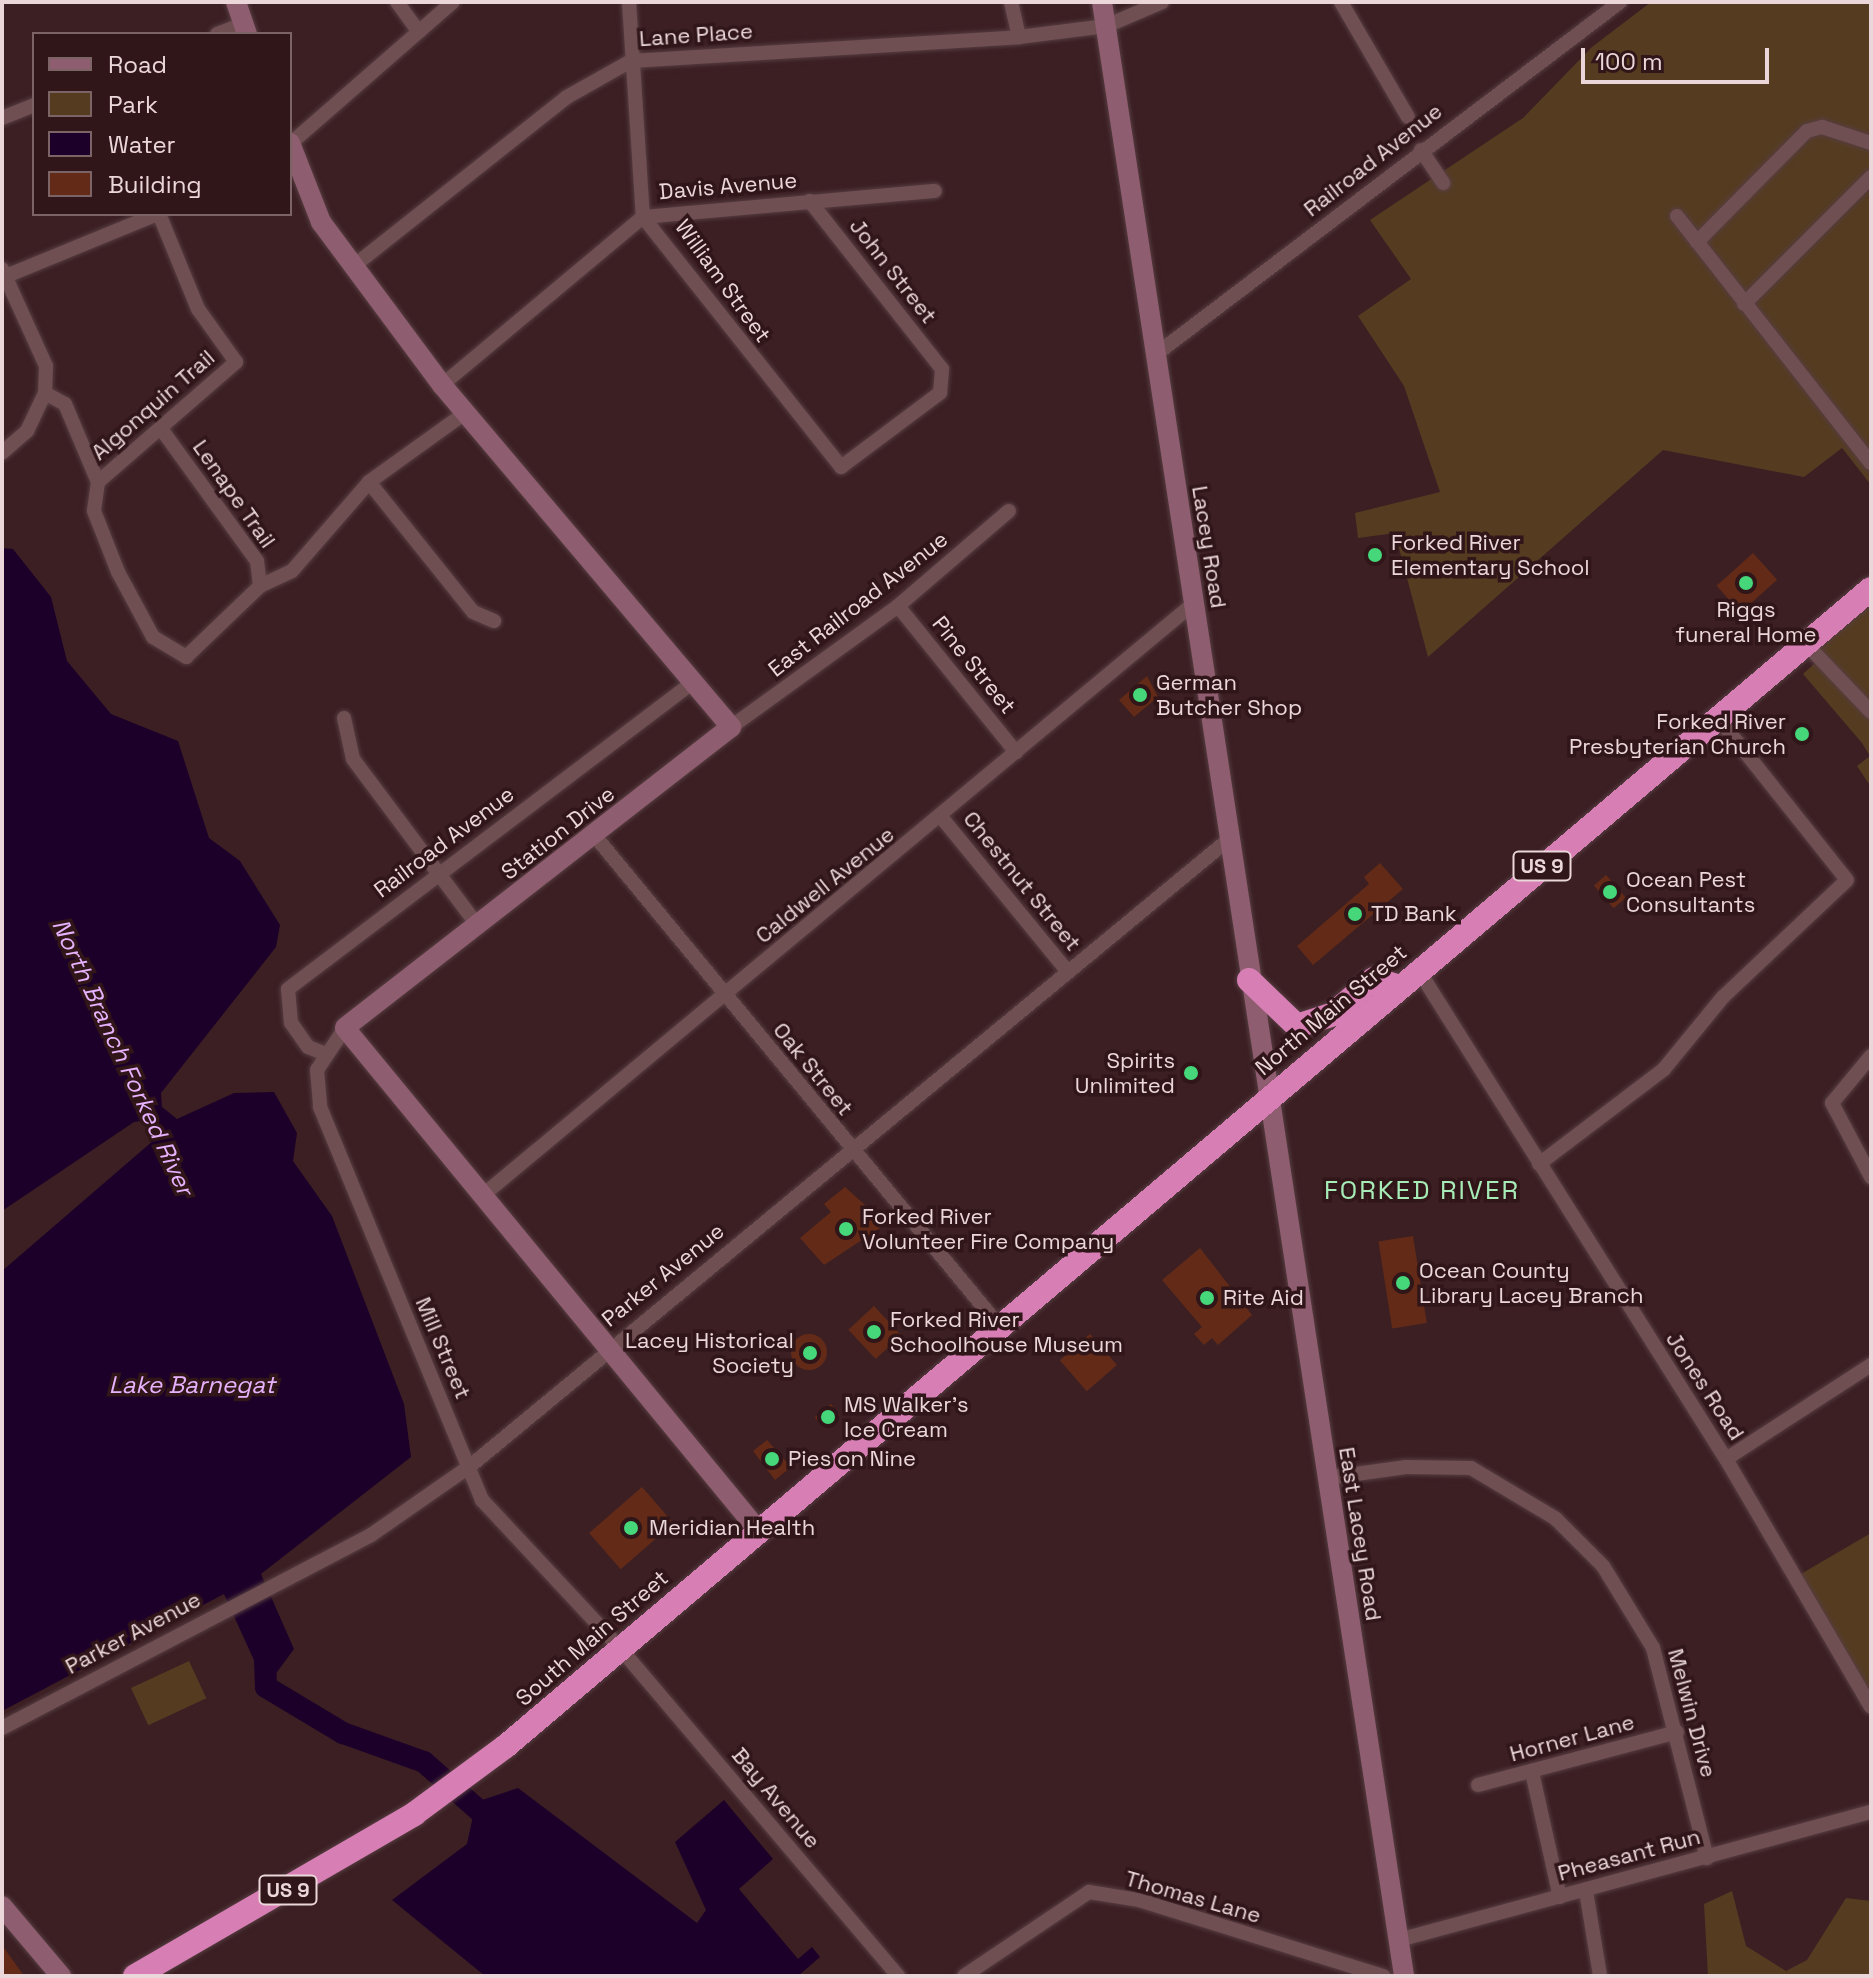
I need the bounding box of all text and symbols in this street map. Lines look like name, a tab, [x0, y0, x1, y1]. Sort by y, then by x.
street label: Lane Place	[638, 18, 754, 52]
legend	[32, 32, 292, 216]
scale bar	[1585, 32, 1773, 82]
text: 100 m	[1595, 46, 1663, 77]
text: Road	[108, 49, 167, 80]
text: Park	[108, 89, 158, 120]
street label: Railroad Avenue	[1298, 98, 1448, 222]
text: Water	[108, 129, 176, 160]
street label: Davis Avenue	[658, 167, 798, 205]
text: Building	[108, 169, 202, 200]
street label: John Street	[844, 213, 942, 329]
street label: William Street	[670, 214, 776, 348]
street label: Algonquin Trail	[86, 344, 220, 466]
street label: Lenape Trail	[187, 435, 281, 553]
street label: Lacey Road	[1186, 484, 1232, 610]
street label: East Railroad Avenue	[763, 526, 953, 682]
place label: Forked River Elementary School	[1391, 529, 1590, 580]
marker: Forked River Elementary School	[1366, 546, 1384, 564]
marker: Riggs funeral Home	[1737, 574, 1755, 592]
place label: Riggs funeral Home	[1675, 596, 1817, 648]
street label: Pine Street	[927, 611, 1021, 719]
place label: German Butcher Shop	[1156, 669, 1302, 720]
marker: German Butcher Shop	[1131, 686, 1149, 704]
place label: Forked River Presbyterian Church	[1569, 708, 1786, 760]
marker: Forked River Presbyterian Church	[1793, 725, 1811, 743]
street label: Railroad Avenue	[369, 781, 519, 903]
street label: Station Drive	[496, 781, 620, 885]
street label: Chestnut Street	[958, 806, 1086, 956]
street label: Caldwell Avenue	[750, 821, 900, 949]
road number: US 9	[1512, 850, 1572, 882]
place label: Ocean Pest Consultants	[1626, 866, 1755, 918]
marker: Ocean Pest Consultants	[1601, 883, 1619, 901]
place label: TD Bank	[1371, 901, 1457, 927]
marker: TD Bank	[1346, 905, 1364, 923]
water label: North Branch Forked River	[46, 914, 200, 1200]
street label: North Main Street	[1250, 939, 1412, 1081]
street label: Oak Street	[767, 1017, 859, 1121]
place label: Spirits Unlimited	[1075, 1047, 1175, 1098]
marker: Spirits Unlimited	[1182, 1064, 1200, 1082]
district label: FORKED RIVER	[1324, 1175, 1520, 1207]
place label: Forked River Volunteer Fire Company	[862, 1203, 1114, 1254]
street label: Parker Avenue	[596, 1218, 730, 1332]
marker: Forked River Volunteer Fire Company	[837, 1220, 855, 1238]
place label: Ocean County Library Lacey Branch	[1419, 1257, 1643, 1308]
marker: Ocean County Library Lacey Branch	[1394, 1274, 1412, 1292]
place label: Rite Aid	[1223, 1285, 1304, 1311]
marker: Rite Aid	[1198, 1289, 1216, 1307]
street label: Mill Street	[410, 1293, 476, 1403]
place label: Forked River Schoolhouse Museum	[890, 1306, 1123, 1358]
marker: Forked River Schoolhouse Museum	[865, 1323, 883, 1341]
place label: Lacey Historical Society	[625, 1327, 794, 1378]
street label: Jones Road	[1660, 1327, 1750, 1445]
marker: Lacey Historical Society	[801, 1344, 819, 1362]
water label: Lake Barnegat	[109, 1371, 275, 1399]
place label: MS Walker's Ice Cream	[844, 1391, 969, 1442]
marker: MS Walker's Ice Cream	[819, 1408, 837, 1426]
street label: East Lacey Road	[1333, 1445, 1387, 1623]
place label: Pies on Nine	[788, 1446, 916, 1472]
marker: Pies on Nine	[763, 1450, 781, 1468]
place label: Meridian Health	[649, 1515, 815, 1541]
marker: Meridian Health	[620, 1517, 642, 1539]
street label: South Main Street	[510, 1565, 674, 1711]
street label: Parker Avenue	[61, 1586, 205, 1680]
street label: Melwin Drive	[1662, 1646, 1722, 1780]
street label: Horner Lane	[1507, 1709, 1637, 1767]
street label: Bay Avenue	[726, 1742, 826, 1854]
street label: Pheasant Run	[1555, 1823, 1703, 1887]
street label: Thomas Lane	[1122, 1865, 1264, 1929]
road number: US 9	[258, 1874, 318, 1906]

